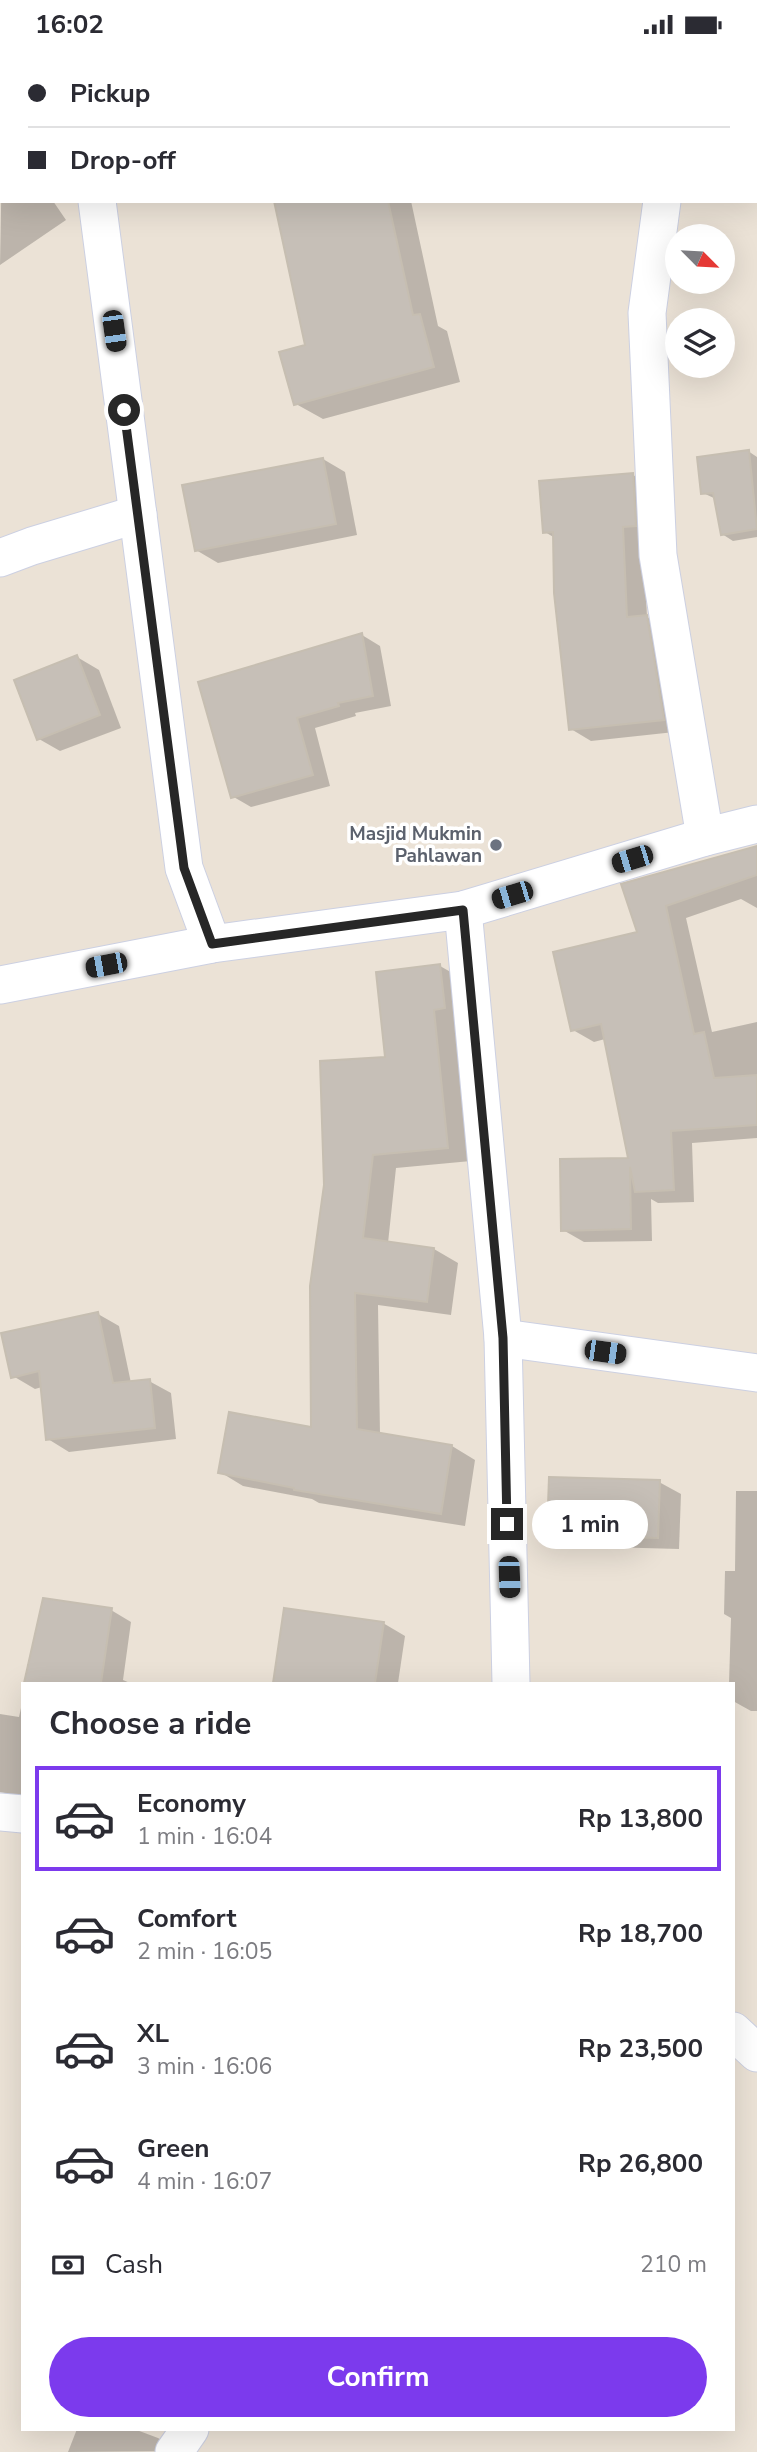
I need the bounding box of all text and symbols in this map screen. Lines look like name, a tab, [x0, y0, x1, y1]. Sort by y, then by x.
text: 16:02	[35, 7, 104, 42]
text: Pickup	[70, 76, 150, 111]
text: Drop-off	[70, 143, 176, 178]
north arrow	[665, 224, 735, 294]
map controls	[665, 224, 735, 378]
button: layers	[665, 308, 735, 378]
car	[101, 309, 128, 353]
route start	[108, 394, 140, 426]
place label: Masjid Mukmin Pahlawan	[349, 821, 482, 869]
marker: Masjid Mukmin Pahlawan	[488, 837, 504, 853]
car	[609, 843, 656, 875]
car	[489, 879, 536, 911]
car	[84, 951, 129, 979]
car	[583, 1339, 628, 1365]
callout: 1 min	[532, 1499, 647, 1549]
route end	[491, 1508, 523, 1540]
text: 1 min	[560, 1509, 620, 1540]
car	[498, 1556, 521, 1598]
text: Choose a ride	[49, 1702, 251, 1745]
text: Economy	[137, 1786, 246, 1821]
icon: car	[53, 1787, 116, 1850]
text: Rp 13,800	[578, 1801, 703, 1836]
text: 1 min · 16:04	[137, 1821, 272, 1852]
text: Comfort	[137, 1901, 237, 1936]
icon: car	[53, 1902, 116, 1965]
text: Rp 18,700	[578, 1916, 703, 1951]
text: 2 min · 16:05	[137, 1936, 272, 1967]
text: XL	[137, 2016, 169, 2051]
icon: car	[53, 2017, 116, 2080]
text: Rp 23,500	[578, 2031, 703, 2066]
text: 3 min · 16:06	[137, 2051, 272, 2082]
text: Green	[137, 2131, 210, 2166]
icon: car	[53, 2132, 116, 2195]
text: Rp 26,800	[578, 2146, 703, 2181]
text: 4 min · 16:07	[137, 2166, 272, 2197]
icon: cash	[49, 2246, 87, 2284]
text: Cash	[105, 2247, 163, 2282]
text: 210 m	[640, 2249, 707, 2280]
button: Confirm	[49, 2337, 707, 2417]

